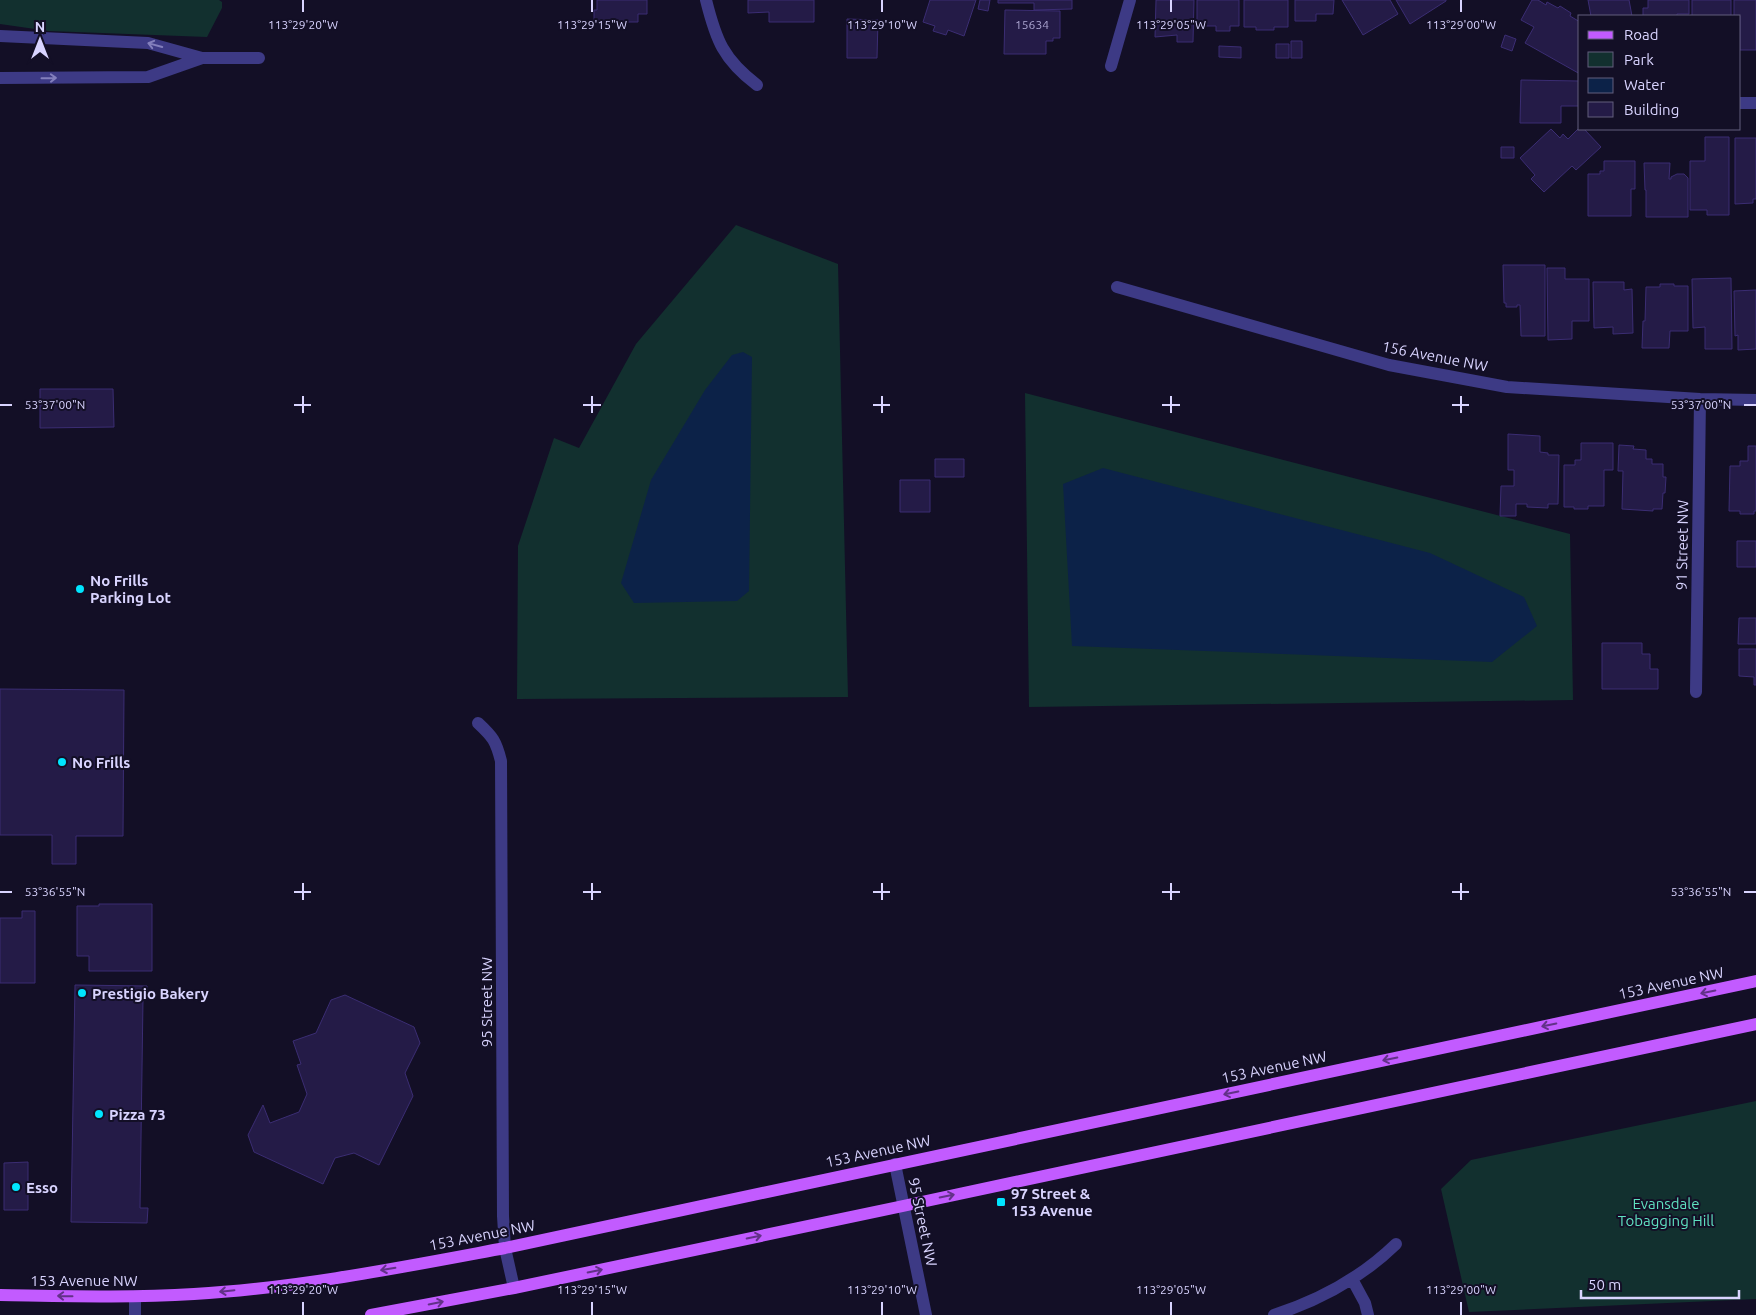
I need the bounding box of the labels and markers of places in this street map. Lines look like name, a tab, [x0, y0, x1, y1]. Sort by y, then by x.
place label: No Frills Parking Lot	[90, 572, 172, 606]
marker: No Frills Parking Lot	[74, 583, 86, 595]
place label: No Frills	[72, 754, 130, 771]
marker: No Frills	[56, 756, 68, 768]
place label: Prestigio Bakery	[92, 985, 209, 1002]
marker: Prestigio Bakery	[76, 987, 88, 999]
place label: Pizza 73	[109, 1106, 166, 1123]
marker: Pizza 73	[93, 1108, 105, 1120]
place label: Esso	[26, 1179, 58, 1196]
marker: Esso	[10, 1181, 22, 1193]
place label: 97 Street & 153 Avenue	[1011, 1185, 1093, 1219]
marker: 97 Street & 153 Avenue	[995, 1196, 1007, 1208]

